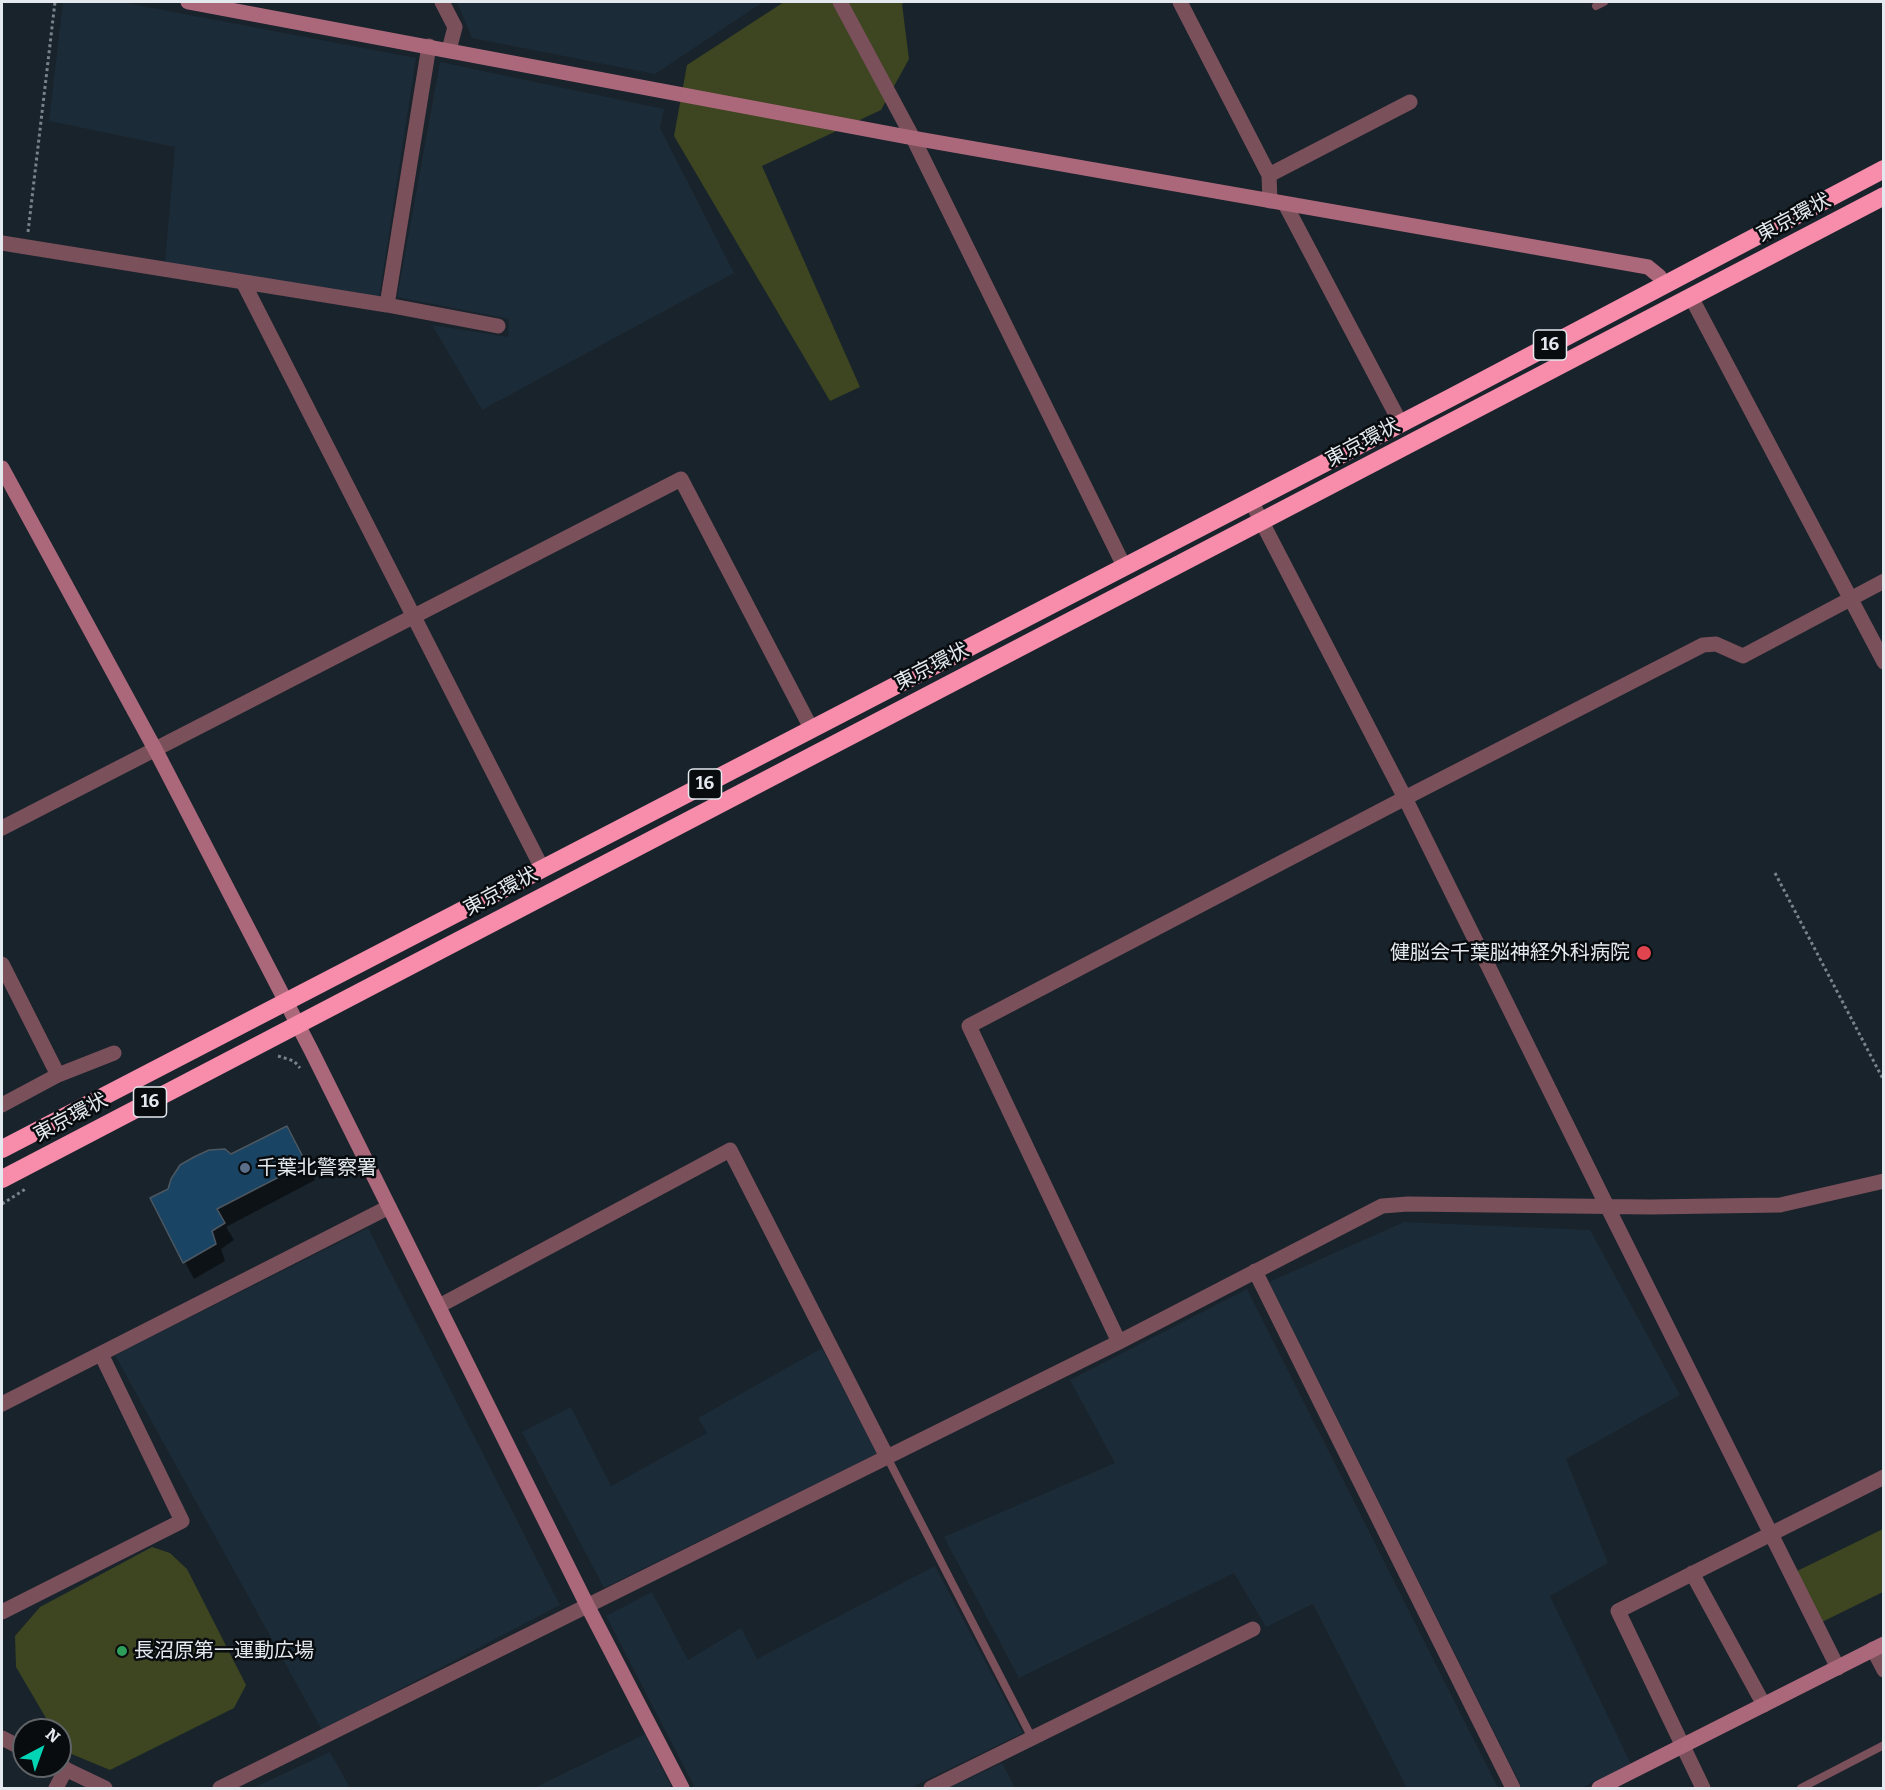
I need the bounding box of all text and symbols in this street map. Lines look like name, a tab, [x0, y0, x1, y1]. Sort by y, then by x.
street label: 東京環状	[1753, 189, 1835, 247]
road number: 16	[1534, 330, 1566, 360]
street label: 東京環状	[1322, 414, 1404, 472]
street label: 東京環状	[891, 638, 973, 696]
road number: 16	[688, 769, 722, 799]
street label: 東京環状	[460, 863, 542, 921]
place label: 健脳会千葉脳神経外科病院	[1390, 941, 1630, 965]
marker: 健脳会千葉脳神経外科病院	[1635, 944, 1653, 962]
road number: 16	[134, 1087, 166, 1117]
street label: 東京環状	[30, 1089, 112, 1147]
place label: 千葉北警察署	[257, 1156, 377, 1180]
marker: 千葉北警察署	[238, 1161, 252, 1175]
place label: 長沼原第一運動広場	[134, 1639, 314, 1663]
marker: 長沼原第一運動広場	[115, 1644, 129, 1658]
north arrow	[12, 1718, 72, 1778]
text: N	[42, 1724, 64, 1747]

